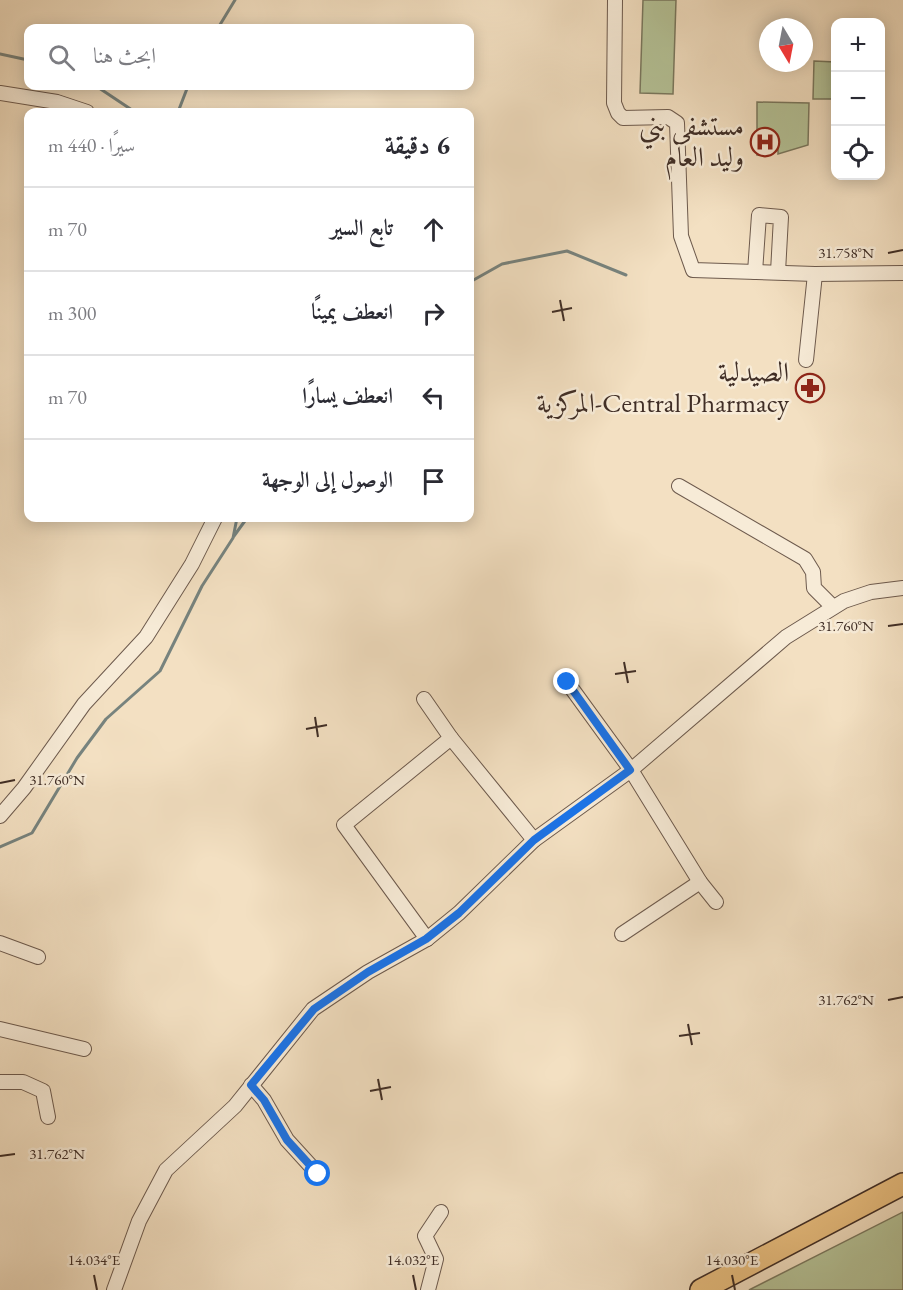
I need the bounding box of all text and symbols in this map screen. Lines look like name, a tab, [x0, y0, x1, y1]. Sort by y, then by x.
north arrow	[759, 18, 813, 72]
map controls	[831, 18, 885, 180]
button: +	[831, 18, 885, 72]
search box	[24, 24, 474, 90]
icon: search	[45, 41, 78, 74]
text: ابحث هنا	[93, 41, 156, 70]
button: −	[831, 72, 885, 126]
place label: مستشفى بني وليد العام	[639, 108, 744, 180]
hospital icon: مستشفى بني وليد العام	[749, 126, 781, 158]
button: locate	[831, 126, 885, 180]
text: 6 دقيقة	[385, 128, 450, 162]
text: سيرًا · 440 m	[48, 132, 135, 158]
text: تابع السير	[330, 213, 393, 242]
icon: ahead	[417, 213, 450, 246]
text: 70 m	[48, 216, 87, 242]
text: 31.758°N	[818, 243, 874, 262]
text: انعطف يمينًا	[311, 297, 393, 326]
icon: right	[417, 297, 450, 330]
text: 300 m	[48, 300, 96, 326]
place label: الصيدلية المركزية-Central Pharmacy	[537, 354, 789, 420]
pharmacy icon: الصيدلية المركزية-Central Pharmacy	[794, 372, 826, 404]
text: انعطف يسارًا	[302, 381, 393, 410]
icon: left	[417, 381, 450, 414]
text: 70 m	[48, 384, 87, 410]
text: الوصول إلى الوجهة	[262, 465, 393, 494]
icon: arrive	[417, 465, 450, 498]
text: 31.760°N	[818, 616, 874, 635]
route end	[553, 668, 579, 694]
text: 31.760°N	[29, 770, 85, 789]
text: 31.762°N	[818, 990, 874, 1009]
text: 31.762°N	[29, 1144, 85, 1163]
route start	[304, 1160, 330, 1186]
text: 14.034°E	[68, 1250, 121, 1269]
text: 14.032°E	[387, 1250, 440, 1269]
text: 14.030°E	[706, 1250, 759, 1269]

